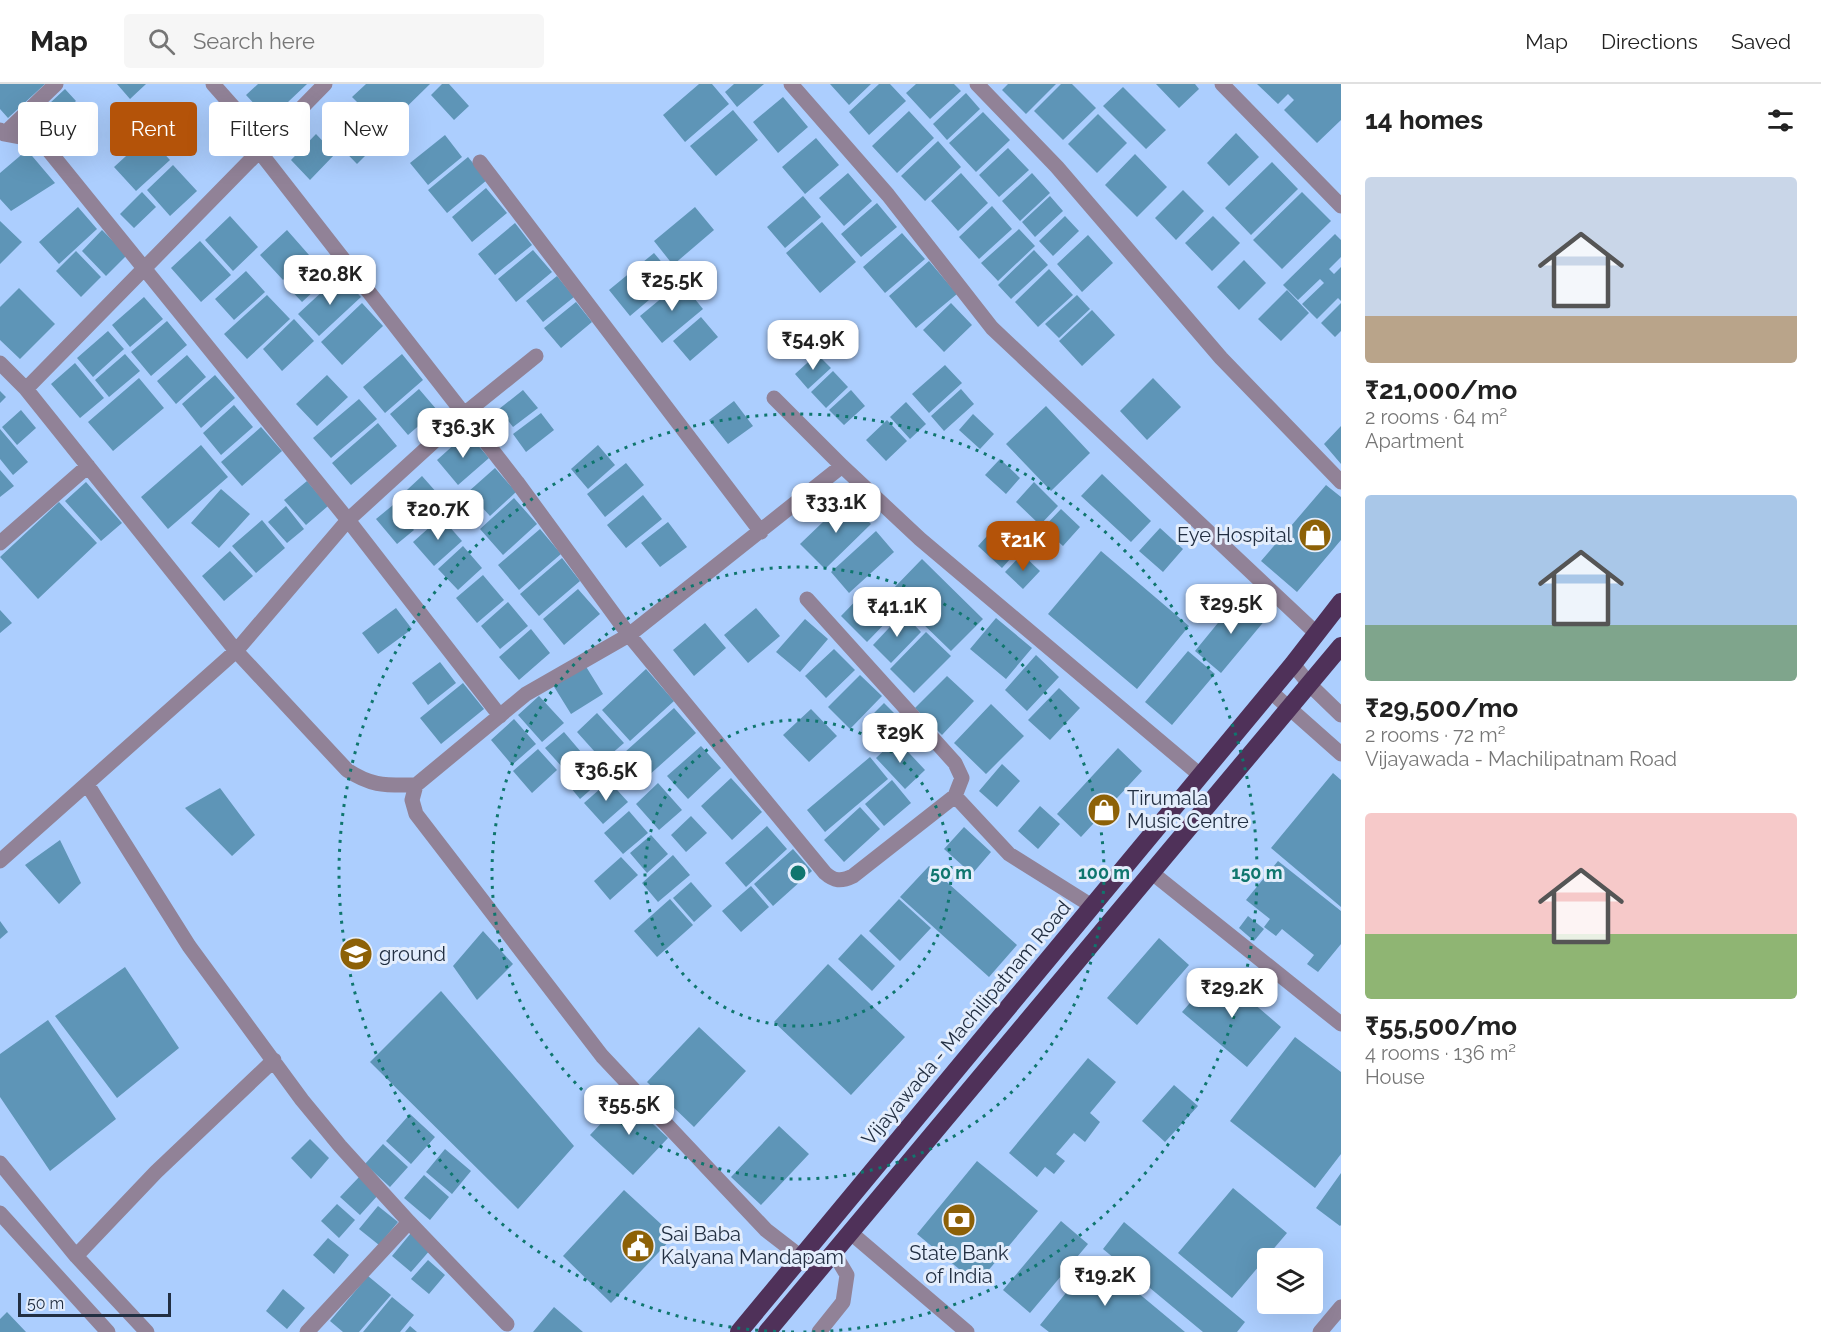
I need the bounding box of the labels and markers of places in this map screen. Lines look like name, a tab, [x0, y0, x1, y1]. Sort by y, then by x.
pin: ₹20.8K	[281, 255, 379, 306]
pin: ₹25.5K	[623, 261, 721, 312]
pin: ₹54.9K	[764, 320, 862, 371]
pin: ₹36.3K	[414, 408, 512, 459]
pin: ₹33.1K	[787, 483, 885, 534]
pin: ₹20.7K	[389, 490, 487, 541]
shop icon: Eye Hospital	[1297, 517, 1333, 553]
pin: ₹21K	[987, 521, 1059, 572]
place label: Eye Hospital	[1177, 523, 1293, 547]
pin: ₹29.5K	[1182, 584, 1280, 635]
pin: ₹41.1K	[848, 587, 946, 638]
pin: ₹29K	[864, 713, 936, 764]
pin: ₹36.5K	[557, 751, 655, 802]
place label: Tirumala Music Centre	[1127, 786, 1249, 833]
shop icon: Tirumala Music Centre	[1086, 792, 1122, 828]
centre of rings	[788, 863, 808, 883]
school or university icon: ground	[338, 936, 374, 972]
place label: ground	[379, 942, 446, 966]
pin: ₹29.2K	[1183, 968, 1281, 1019]
pin: ₹55.5K	[580, 1085, 678, 1136]
bank icon: State Bank of India	[941, 1202, 977, 1238]
place label: Sai Baba Kalyana Mandapam	[661, 1222, 844, 1269]
public building icon: Sai Baba Kalyana Mandapam	[620, 1228, 656, 1264]
place label: State Bank of India	[909, 1241, 1009, 1288]
pin: ₹19.2K	[1056, 1256, 1154, 1307]

